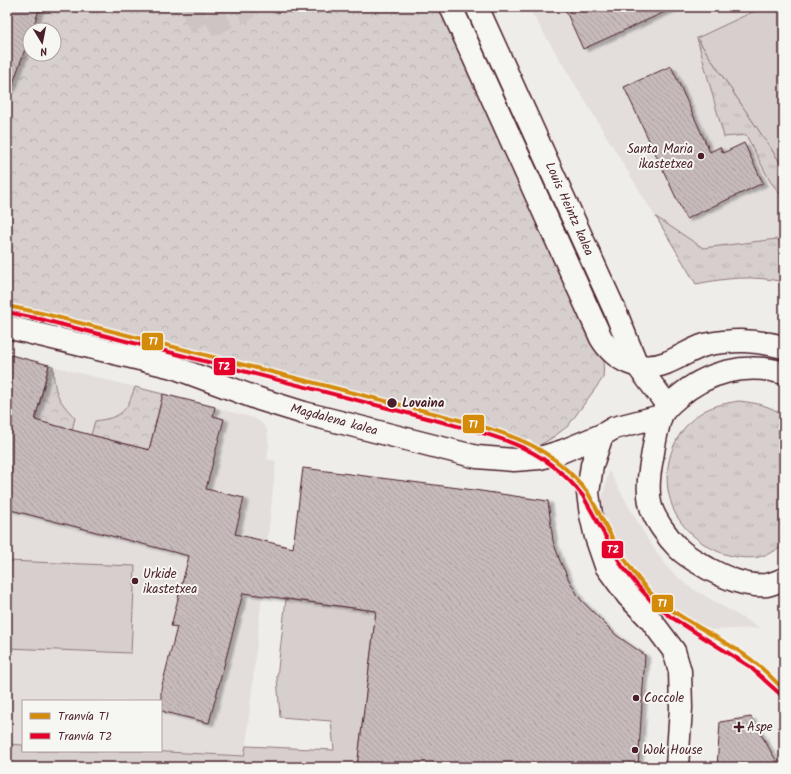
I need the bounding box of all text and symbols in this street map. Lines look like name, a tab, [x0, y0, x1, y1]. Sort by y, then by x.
north arrow	[22, 22, 62, 62]
text: N	[39, 41, 49, 60]
place label: Santa Maria ikastetxea	[627, 139, 693, 175]
marker: Santa Maria ikastetxea	[696, 151, 706, 161]
street label: Louis Heintz kalea	[539, 159, 599, 259]
line badge: T1	[141, 332, 164, 351]
text: T1	[148, 333, 158, 351]
line badge: T2	[213, 357, 236, 376]
text: T2	[218, 358, 230, 376]
place label: Lovaina	[402, 393, 445, 414]
marker: Lovaina	[385, 396, 399, 410]
street label: Magdalena kalea	[288, 398, 380, 442]
line badge: T1	[462, 414, 485, 434]
text: T1	[468, 416, 478, 434]
line badge: T2	[601, 540, 624, 559]
text: T2	[607, 541, 619, 559]
place label: Urkide ikastetxea	[143, 564, 197, 600]
marker: Urkide ikastetxea	[130, 576, 140, 586]
line badge: T1	[651, 594, 674, 613]
text: T1	[657, 595, 667, 613]
place label: Coccole	[644, 688, 684, 709]
marker: Coccole	[631, 693, 641, 703]
legend	[22, 700, 162, 752]
text: Tranvía T1	[58, 707, 109, 726]
place label: Aspe	[747, 717, 773, 738]
marker: Aspe	[734, 722, 744, 732]
text: Tranvía T2	[58, 727, 112, 746]
place label: Wok House	[643, 740, 703, 761]
marker: Wok House	[630, 745, 640, 755]

